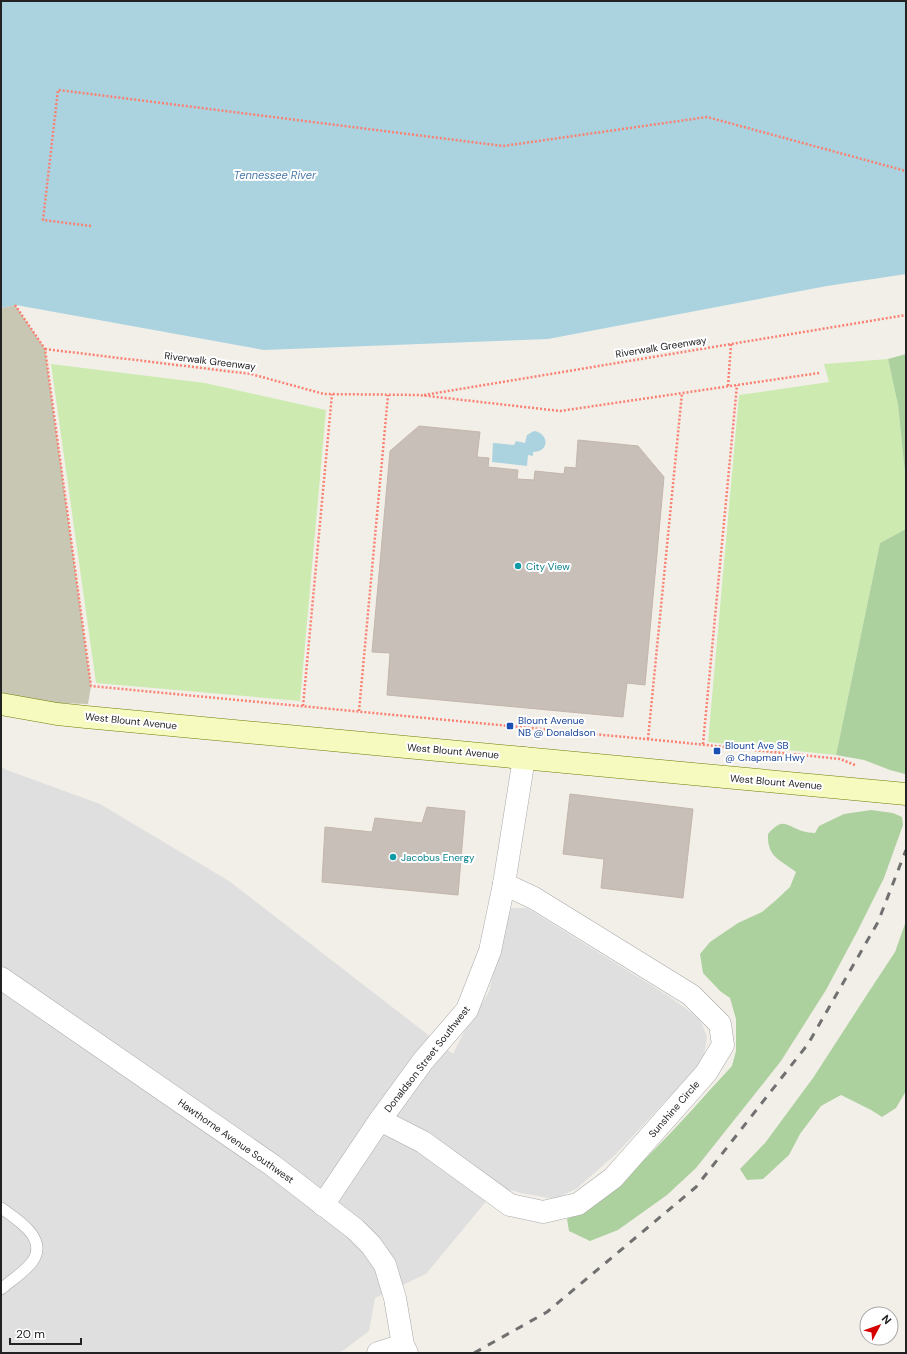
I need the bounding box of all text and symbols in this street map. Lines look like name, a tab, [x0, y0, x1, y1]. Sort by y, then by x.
water label: Tennessee River	[234, 168, 317, 182]
street label: Riverwalk Greenway	[615, 333, 708, 361]
street label: Riverwalk Greenway	[164, 349, 257, 373]
place label: City View	[526, 560, 570, 573]
marker: City View	[513, 561, 523, 571]
street label: West Blount Avenue	[84, 710, 178, 732]
place label: Blount Avenue NB @ Donaldson	[518, 714, 596, 739]
marker: Blount Avenue NB @ Donaldson	[505, 721, 515, 731]
place label: Blount Ave SB @ Chapman Hwy	[725, 739, 806, 764]
street label: West Blount Avenue	[406, 740, 500, 762]
marker: Blount Ave SB @ Chapman Hwy	[712, 746, 722, 756]
street label: West Blount Avenue	[729, 771, 823, 793]
place label: Jacobus Energy	[401, 851, 475, 864]
marker: Jacobus Energy	[388, 852, 398, 862]
street label: Donaldson Street Southwest	[381, 1003, 473, 1115]
street label: Sunshine Circle	[646, 1078, 702, 1140]
street label: Hawthorne Avenue Southwest	[175, 1096, 297, 1186]
north arrow	[859, 1306, 899, 1346]
text: N	[879, 1312, 894, 1327]
scale bar	[10, 1320, 81, 1346]
text: 20 m	[16, 1326, 45, 1342]

